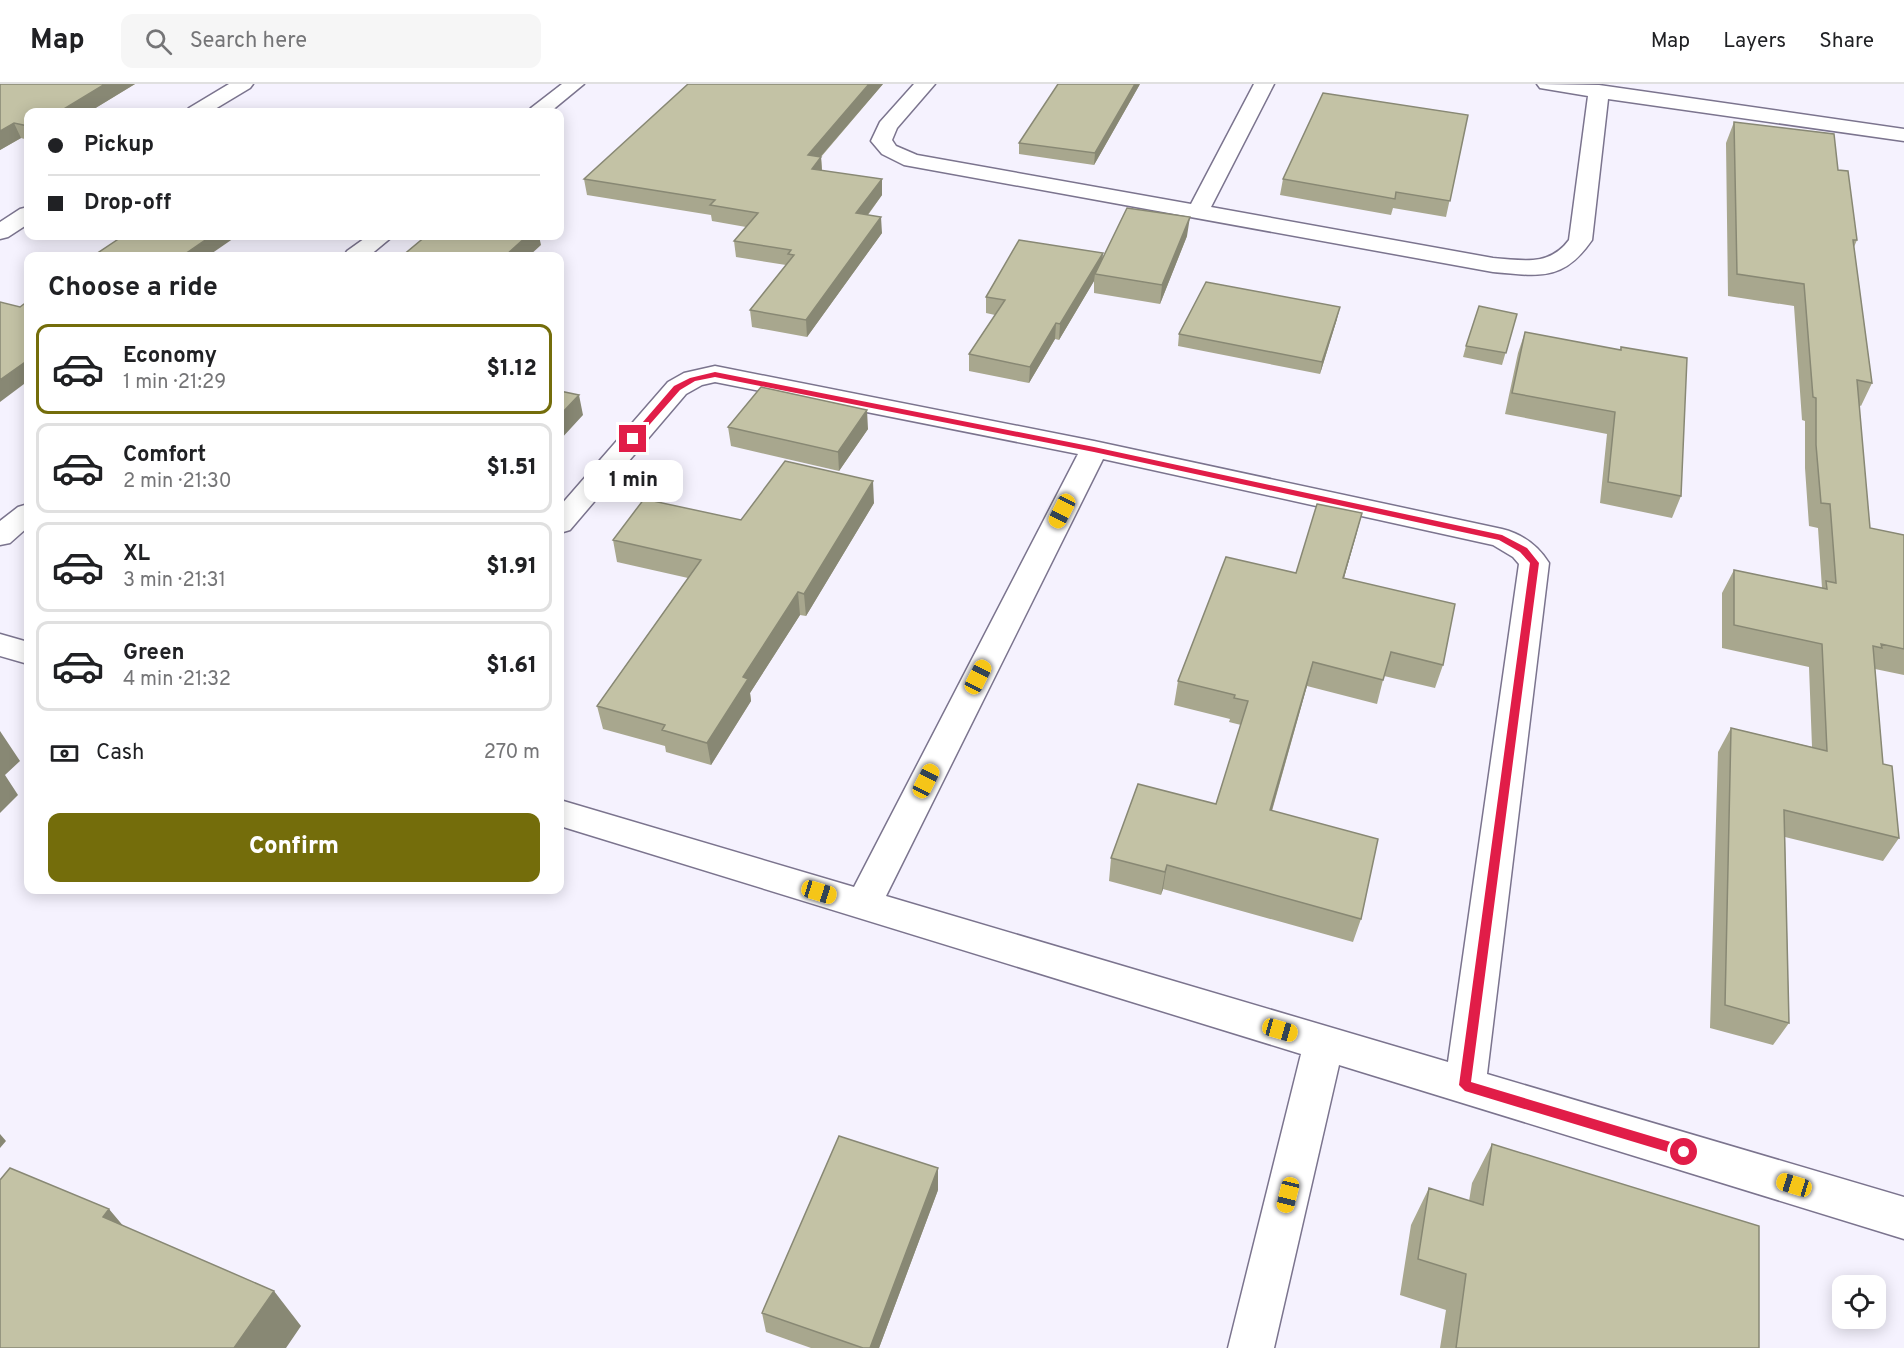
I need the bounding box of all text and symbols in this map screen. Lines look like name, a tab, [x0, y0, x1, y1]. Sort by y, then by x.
search box	[121, 14, 541, 68]
text: Map	[30, 23, 85, 59]
icon: search	[142, 25, 175, 58]
text: Search here	[190, 28, 307, 55]
text: Map	[1651, 28, 1690, 55]
text: Layers	[1723, 28, 1786, 55]
text: Share	[1819, 28, 1874, 55]
text: Pickup	[84, 132, 154, 159]
text: Drop-off	[84, 190, 171, 217]
text: Choose a ride	[48, 271, 218, 305]
icon: car	[51, 342, 105, 396]
text: Economy	[123, 343, 217, 370]
text: $1.12	[487, 356, 537, 383]
text: 1 min · 21:29	[123, 370, 226, 396]
route end	[619, 425, 646, 452]
icon: car	[51, 441, 105, 495]
text: Comfort	[123, 442, 206, 469]
text: $1.51	[487, 455, 537, 482]
callout: 1 min	[584, 460, 682, 502]
text: 1 min	[609, 468, 658, 494]
text: 2 min · 21:30	[123, 469, 232, 495]
car	[1046, 491, 1078, 531]
icon: car	[51, 540, 105, 594]
text: XL	[123, 541, 150, 568]
text: $1.91	[486, 554, 537, 581]
text: 3 min · 21:31	[123, 568, 226, 594]
icon: car	[51, 639, 105, 693]
text: Green	[123, 640, 185, 667]
text: $1.61	[486, 653, 537, 680]
car	[962, 657, 994, 697]
text: 4 min · 21:32	[123, 667, 231, 693]
icon: cash	[48, 737, 81, 770]
text: Cash	[96, 740, 145, 767]
text: 270 m	[484, 740, 540, 766]
car	[910, 761, 942, 801]
button: Confirm	[48, 813, 540, 882]
car	[799, 878, 839, 906]
car	[1260, 1016, 1300, 1044]
route start	[1670, 1138, 1697, 1165]
car	[1774, 1171, 1814, 1199]
car	[1275, 1175, 1301, 1215]
map controls	[1832, 1275, 1886, 1329]
button: locate	[1832, 1275, 1886, 1329]

